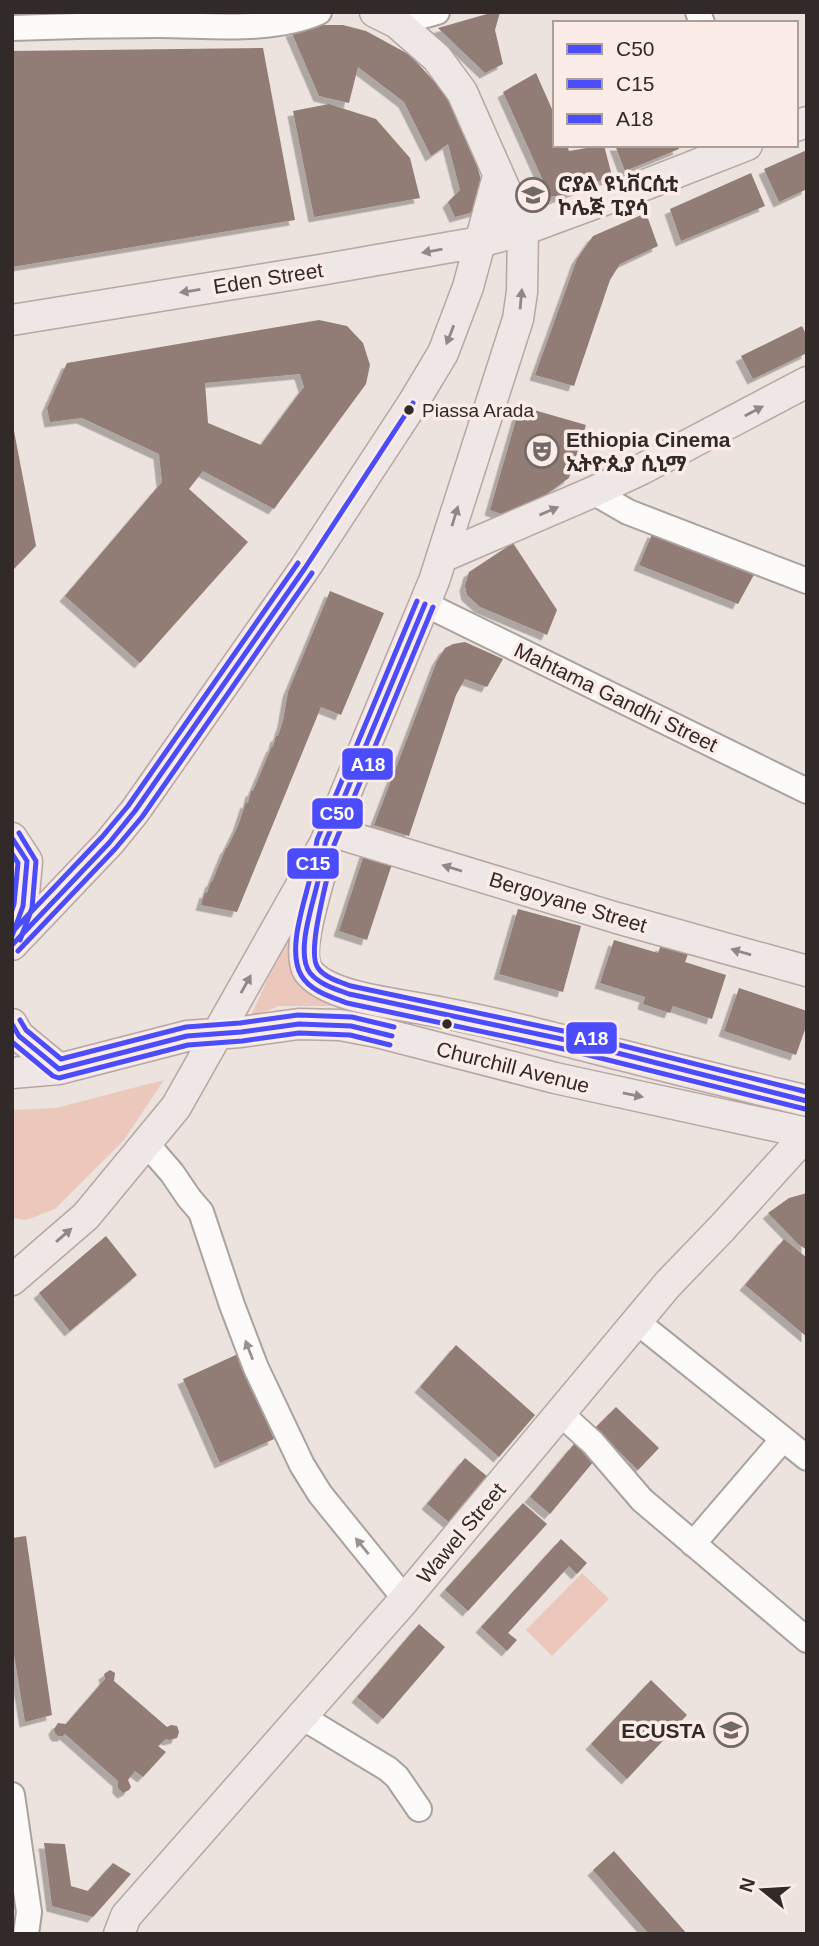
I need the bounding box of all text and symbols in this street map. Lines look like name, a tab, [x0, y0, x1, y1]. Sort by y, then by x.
legend	[553, 21, 798, 147]
text: C50	[616, 37, 655, 60]
text: C15	[616, 72, 655, 95]
text: A18	[616, 107, 653, 130]
place label: ሮያል ዩኒቨርሲቲ ኮሌጅ ፒያሳ	[558, 172, 679, 219]
school or university icon: ሮያል ዩኒቨርሲቲ ኮሌጅ ፒያሳ	[514, 176, 552, 214]
one-way arrow	[421, 246, 443, 257]
street label: Eden Street	[211, 258, 325, 298]
one-way arrow	[178, 286, 200, 297]
one-way arrow	[516, 287, 527, 309]
one-way arrow	[444, 324, 455, 345]
place label: Piassa Arada	[422, 400, 534, 421]
marker: Piassa Arada	[402, 403, 416, 417]
one-way arrow	[744, 405, 763, 417]
place label: Ethiopia Cinema ኢትዮጲያ ሲኒማ	[566, 428, 731, 475]
theatre icon: Ethiopia Cinema ኢትዮጲያ ሲኒማ	[523, 432, 561, 470]
one-way arrow	[450, 505, 460, 526]
one-way arrow	[539, 505, 560, 516]
street label: Mahtama Gandhi Street	[511, 638, 721, 756]
line badge: A18	[341, 747, 394, 781]
text: A18	[351, 754, 385, 775]
line badge: C50	[311, 797, 364, 830]
text: C50	[320, 803, 354, 824]
line badge: C15	[286, 847, 340, 880]
text: C15	[296, 853, 331, 874]
one-way arrow	[441, 862, 462, 872]
street label: Bergoyane Street	[486, 867, 650, 937]
one-way arrow	[730, 947, 751, 957]
one-way arrow	[240, 974, 252, 993]
unlabelled marker	[440, 1017, 454, 1031]
line badge: A18	[565, 1021, 618, 1055]
text: A18	[574, 1028, 608, 1049]
street label: Churchill Avenue	[434, 1037, 592, 1097]
one-way arrow	[622, 1090, 644, 1101]
one-way arrow	[55, 1227, 73, 1243]
one-way arrow	[244, 1340, 255, 1361]
street label: Wawel Street	[412, 1478, 510, 1588]
one-way arrow	[356, 1537, 370, 1555]
school or university icon: ECUSTA	[712, 1711, 750, 1749]
place label: ECUSTA	[621, 1719, 706, 1742]
north arrow	[728, 1855, 798, 1925]
text: N	[735, 1875, 759, 1895]

